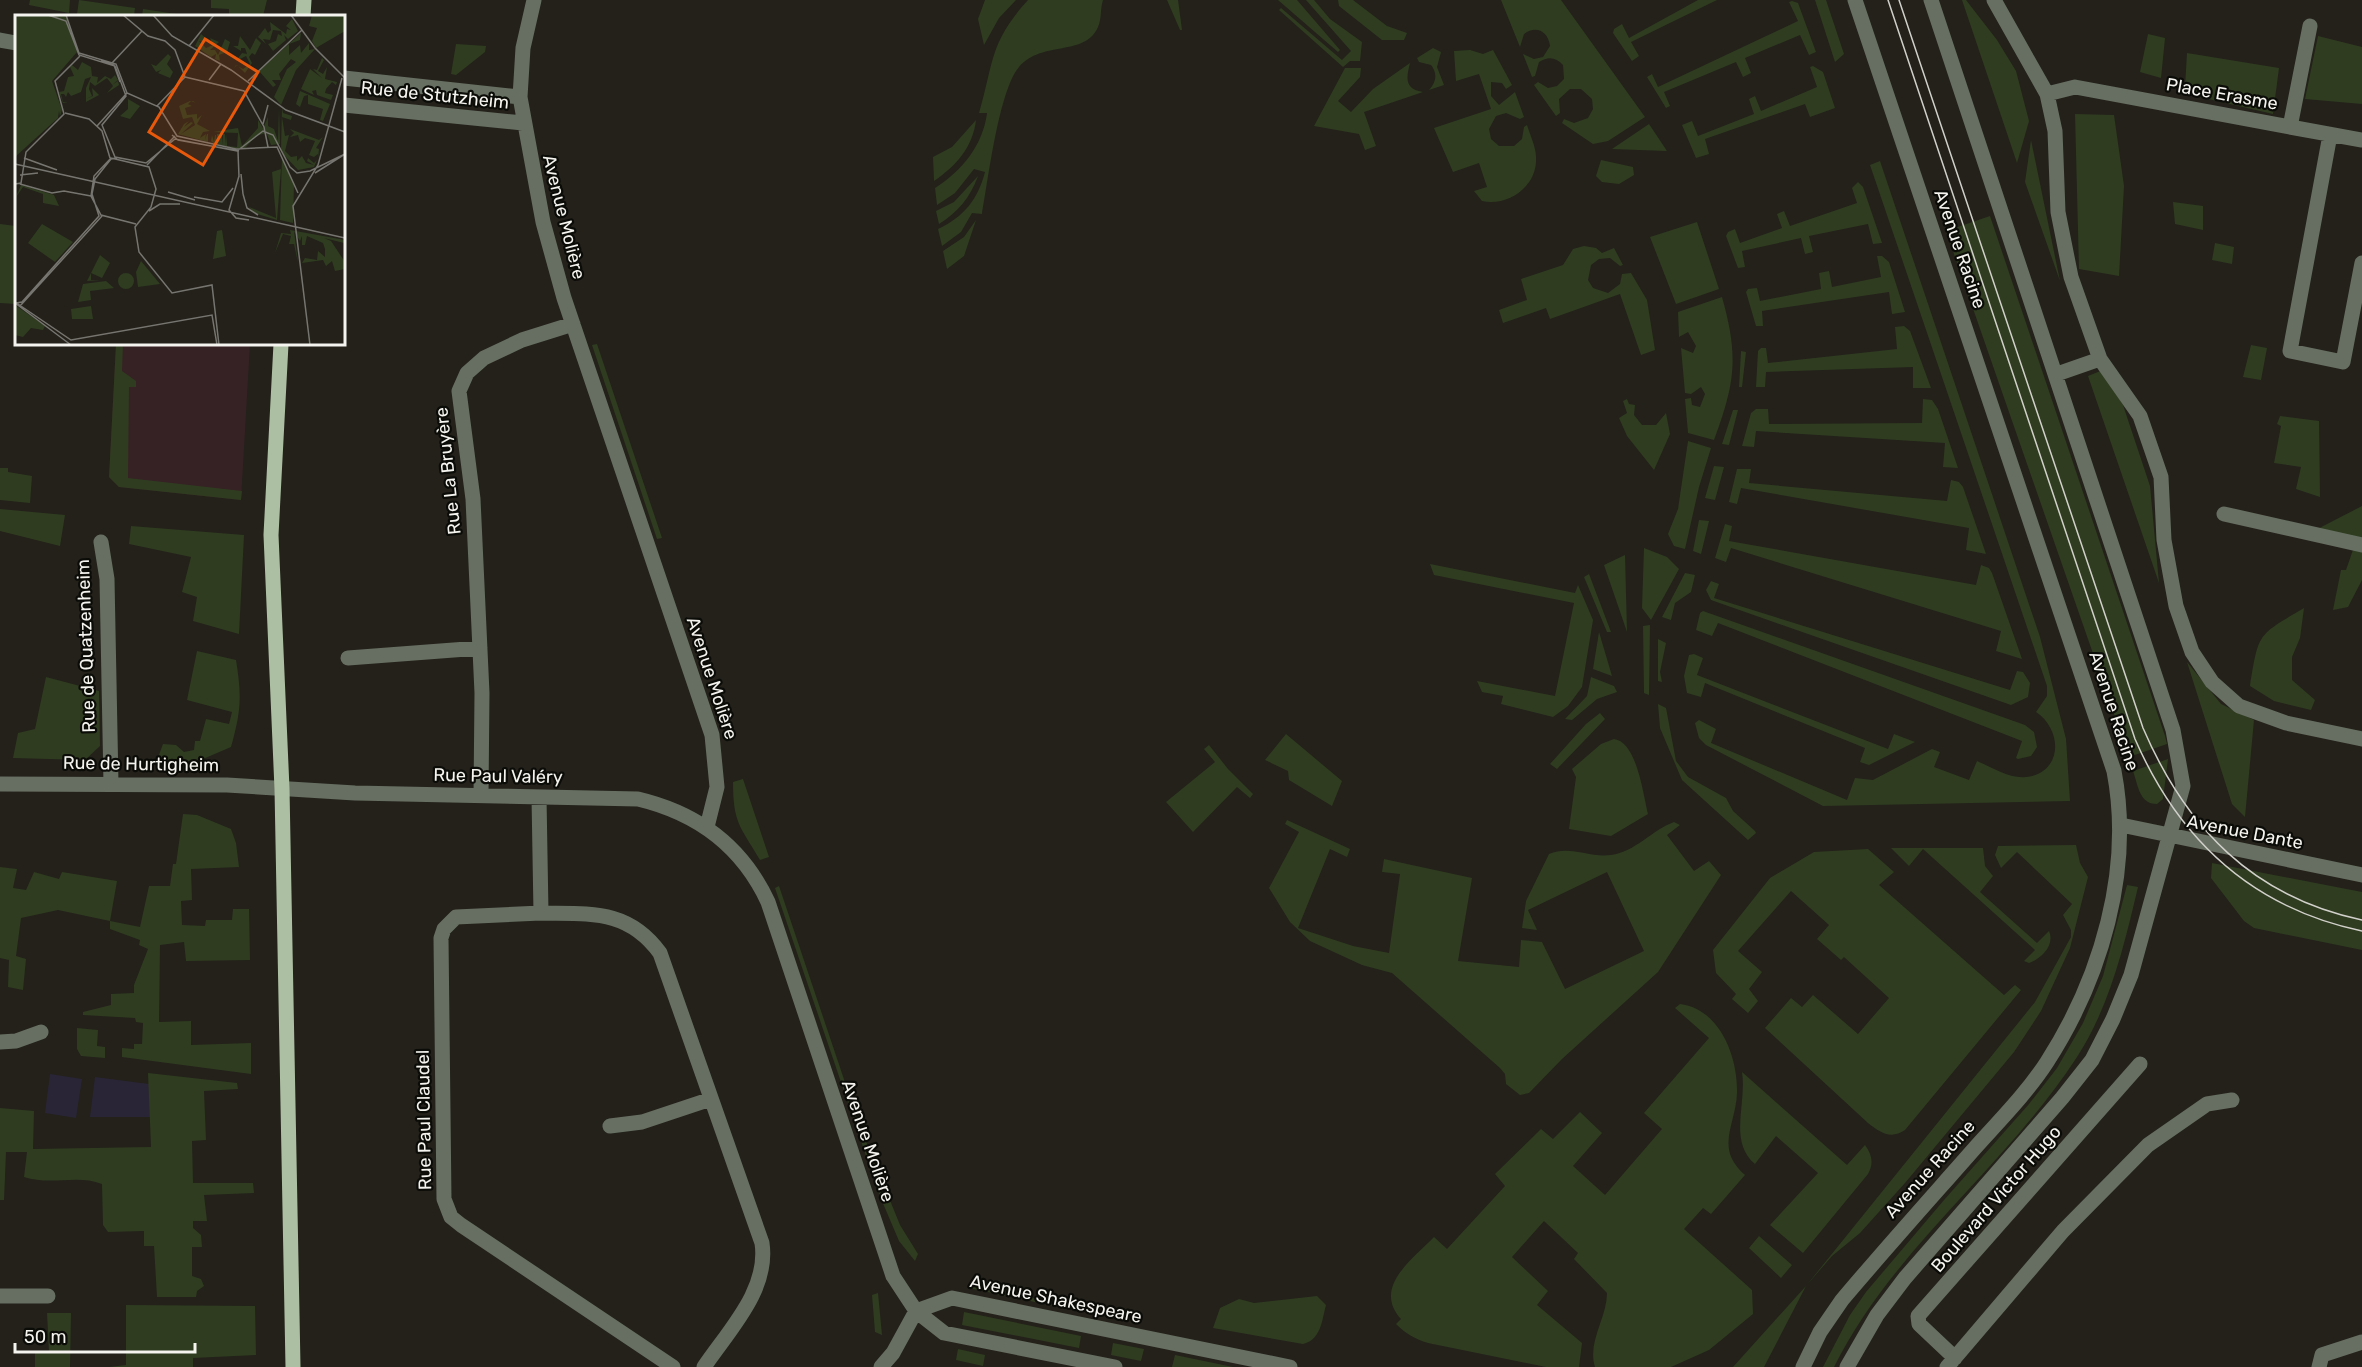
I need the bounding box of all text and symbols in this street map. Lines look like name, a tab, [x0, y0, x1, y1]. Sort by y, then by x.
inset map	[15, 15, 345, 345]
street label: Place Erasme	[2164, 73, 2280, 115]
street label: Rue de Stutzheim	[360, 76, 510, 114]
street label: Avenue Molière	[538, 152, 590, 282]
street label: Avenue Racine	[1929, 187, 1991, 311]
street label: Rue La Bruyère	[430, 406, 466, 536]
street label: Rue de Quatzenheim	[72, 559, 100, 733]
street label: Avenue Molière	[682, 614, 742, 742]
street label: Avenue Racine	[2084, 648, 2144, 774]
street label: Rue de Hurtigheim	[63, 752, 219, 776]
street label: Rue Paul Valéry	[433, 764, 563, 788]
street label: Avenue Dante	[2185, 810, 2305, 854]
street label: Rue Paul Claudel	[412, 1050, 436, 1190]
street label: Avenue Molière	[837, 1077, 899, 1205]
street label: Avenue Racine	[1880, 1115, 1980, 1223]
street label: Boulevard Victor Hugo	[1926, 1121, 2066, 1277]
street label: Avenue Shakespeare	[968, 1270, 1144, 1328]
scale bar	[15, 1316, 195, 1354]
text: 50 m	[24, 1326, 67, 1348]

